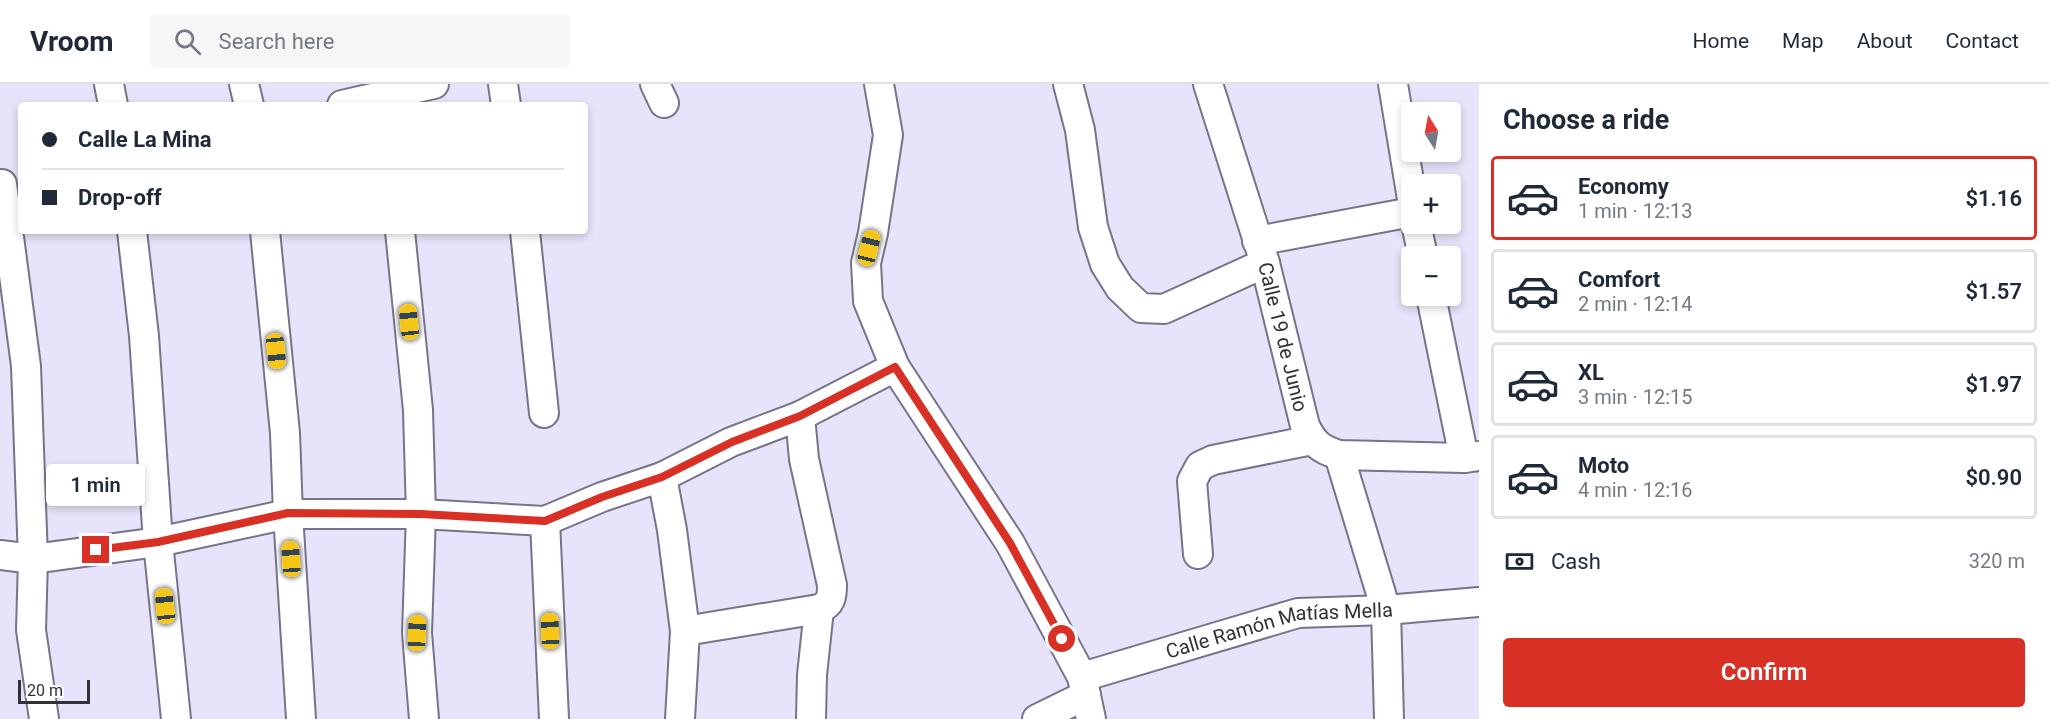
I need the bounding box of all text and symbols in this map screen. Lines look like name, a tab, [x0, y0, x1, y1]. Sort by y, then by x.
search box	[150, 14, 570, 68]
text: Vroom	[30, 25, 114, 58]
icon: search	[171, 25, 204, 58]
text: Search here	[219, 29, 334, 54]
text: Home	[1693, 29, 1749, 53]
text: Map	[1782, 29, 1824, 53]
text: About	[1857, 29, 1913, 53]
text: Contact	[1946, 29, 2019, 53]
north arrow	[1401, 102, 1461, 162]
map controls	[1401, 102, 1461, 306]
text: Choose a ride	[1503, 104, 1669, 136]
text: Calle La Mina	[78, 127, 212, 152]
icon: car	[1506, 171, 1560, 225]
button: +	[1401, 174, 1461, 234]
text: Economy	[1578, 174, 1669, 199]
text: Drop-off	[78, 185, 162, 210]
text: $1.16	[1965, 186, 2022, 211]
text: 1 min · 12:13	[1578, 199, 1693, 223]
car	[856, 228, 882, 268]
button: −	[1401, 246, 1461, 306]
street label: Calle 19 de Junio	[1253, 260, 1313, 414]
icon: car	[1506, 264, 1560, 318]
text: Comfort	[1578, 267, 1660, 292]
text: $1.57	[1965, 279, 2022, 304]
text: 2 min · 12:14	[1578, 292, 1693, 316]
car	[398, 303, 420, 341]
car	[265, 332, 287, 370]
icon: car	[1506, 357, 1560, 411]
text: XL	[1578, 360, 1604, 385]
text: $1.97	[1965, 372, 2022, 397]
text: 3 min · 12:15	[1578, 385, 1693, 409]
icon: car	[1506, 450, 1560, 504]
text: Moto	[1578, 453, 1629, 478]
callout: 1 min	[46, 463, 146, 505]
text: $0.90	[1965, 465, 2022, 490]
text: 1 min	[70, 473, 121, 497]
text: 4 min · 12:16	[1578, 478, 1693, 502]
route end	[82, 536, 109, 563]
car	[281, 540, 301, 578]
icon: cash	[1503, 545, 1536, 578]
text: Cash	[1551, 549, 1601, 574]
text: 320 m	[1969, 549, 2025, 573]
car	[154, 587, 176, 625]
street label: Calle Ramón Matías Mella	[1163, 597, 1394, 664]
car	[540, 613, 560, 649]
car	[407, 615, 427, 651]
route start	[1048, 625, 1075, 652]
button: Confirm	[1503, 638, 2025, 707]
scale bar	[18, 677, 90, 704]
text: 20 m	[27, 681, 63, 700]

